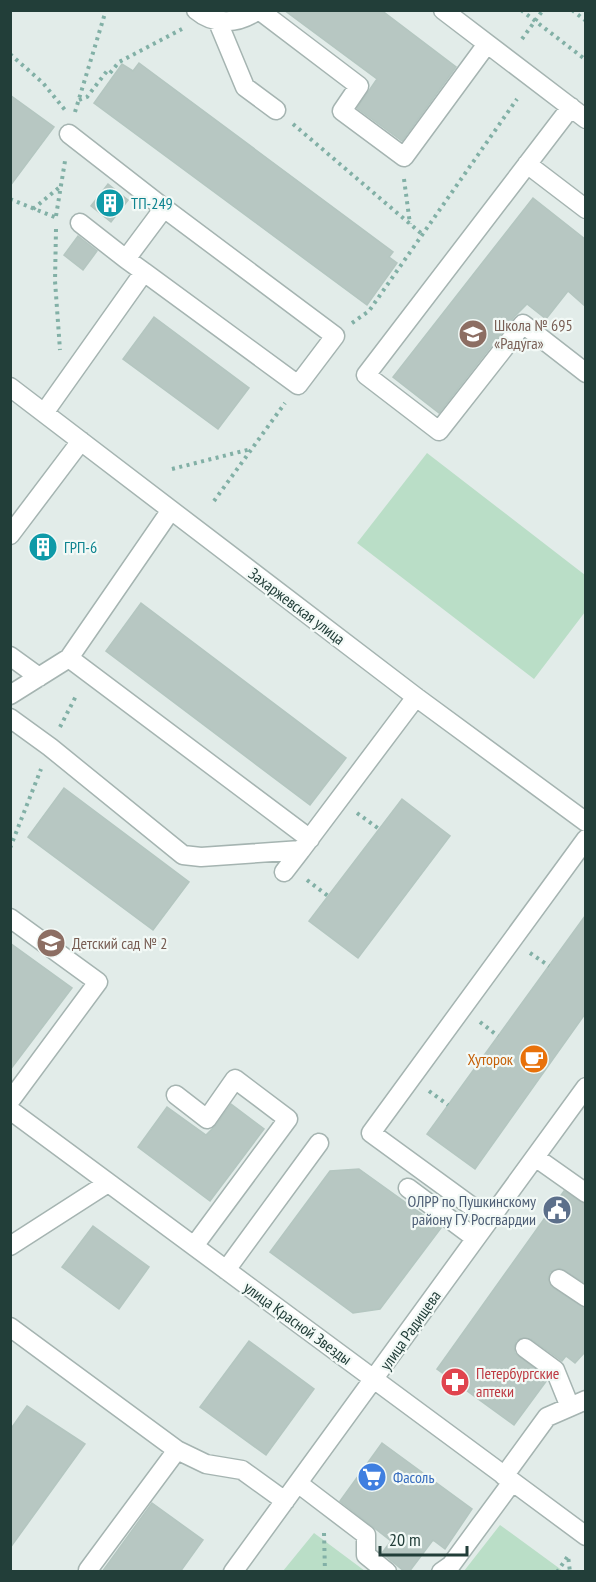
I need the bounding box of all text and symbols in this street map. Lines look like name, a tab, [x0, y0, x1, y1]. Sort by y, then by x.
building icon: ТП-249	[94, 187, 126, 219]
place label: ТП-249	[131, 193, 173, 213]
place label: Школа № 695 «Радуга»	[494, 315, 573, 353]
school or university icon: Школа № 695 «Радуга»	[457, 318, 489, 350]
building icon: ГРП-6	[27, 531, 59, 563]
place label: ГРП-6	[64, 537, 97, 557]
street label: Захаржевская улица	[245, 563, 349, 649]
school or university icon: Детский сад № 2	[35, 927, 67, 959]
place label: Детский сад № 2	[72, 933, 168, 953]
cafe icon: Хуторок	[518, 1043, 550, 1075]
place label: Хуторок	[468, 1049, 514, 1069]
place label: ОЛРР по Пушкинскому району ГУ Росгвардии	[408, 1191, 536, 1229]
public building icon: ОЛРР по Пушкинскому району ГУ Росгвардии	[541, 1194, 573, 1226]
street label: улица Красной Звезды	[240, 1277, 356, 1369]
street label: улица Радищева	[375, 1286, 445, 1374]
place label: Петербургские аптеки	[476, 1363, 559, 1401]
pharmacy icon: Петербургские аптеки	[439, 1366, 471, 1398]
supermarket icon: Фасоль	[356, 1461, 388, 1493]
place label: Фасоль	[393, 1467, 434, 1487]
scale bar	[380, 1519, 467, 1557]
text: 20 m	[389, 1528, 421, 1551]

